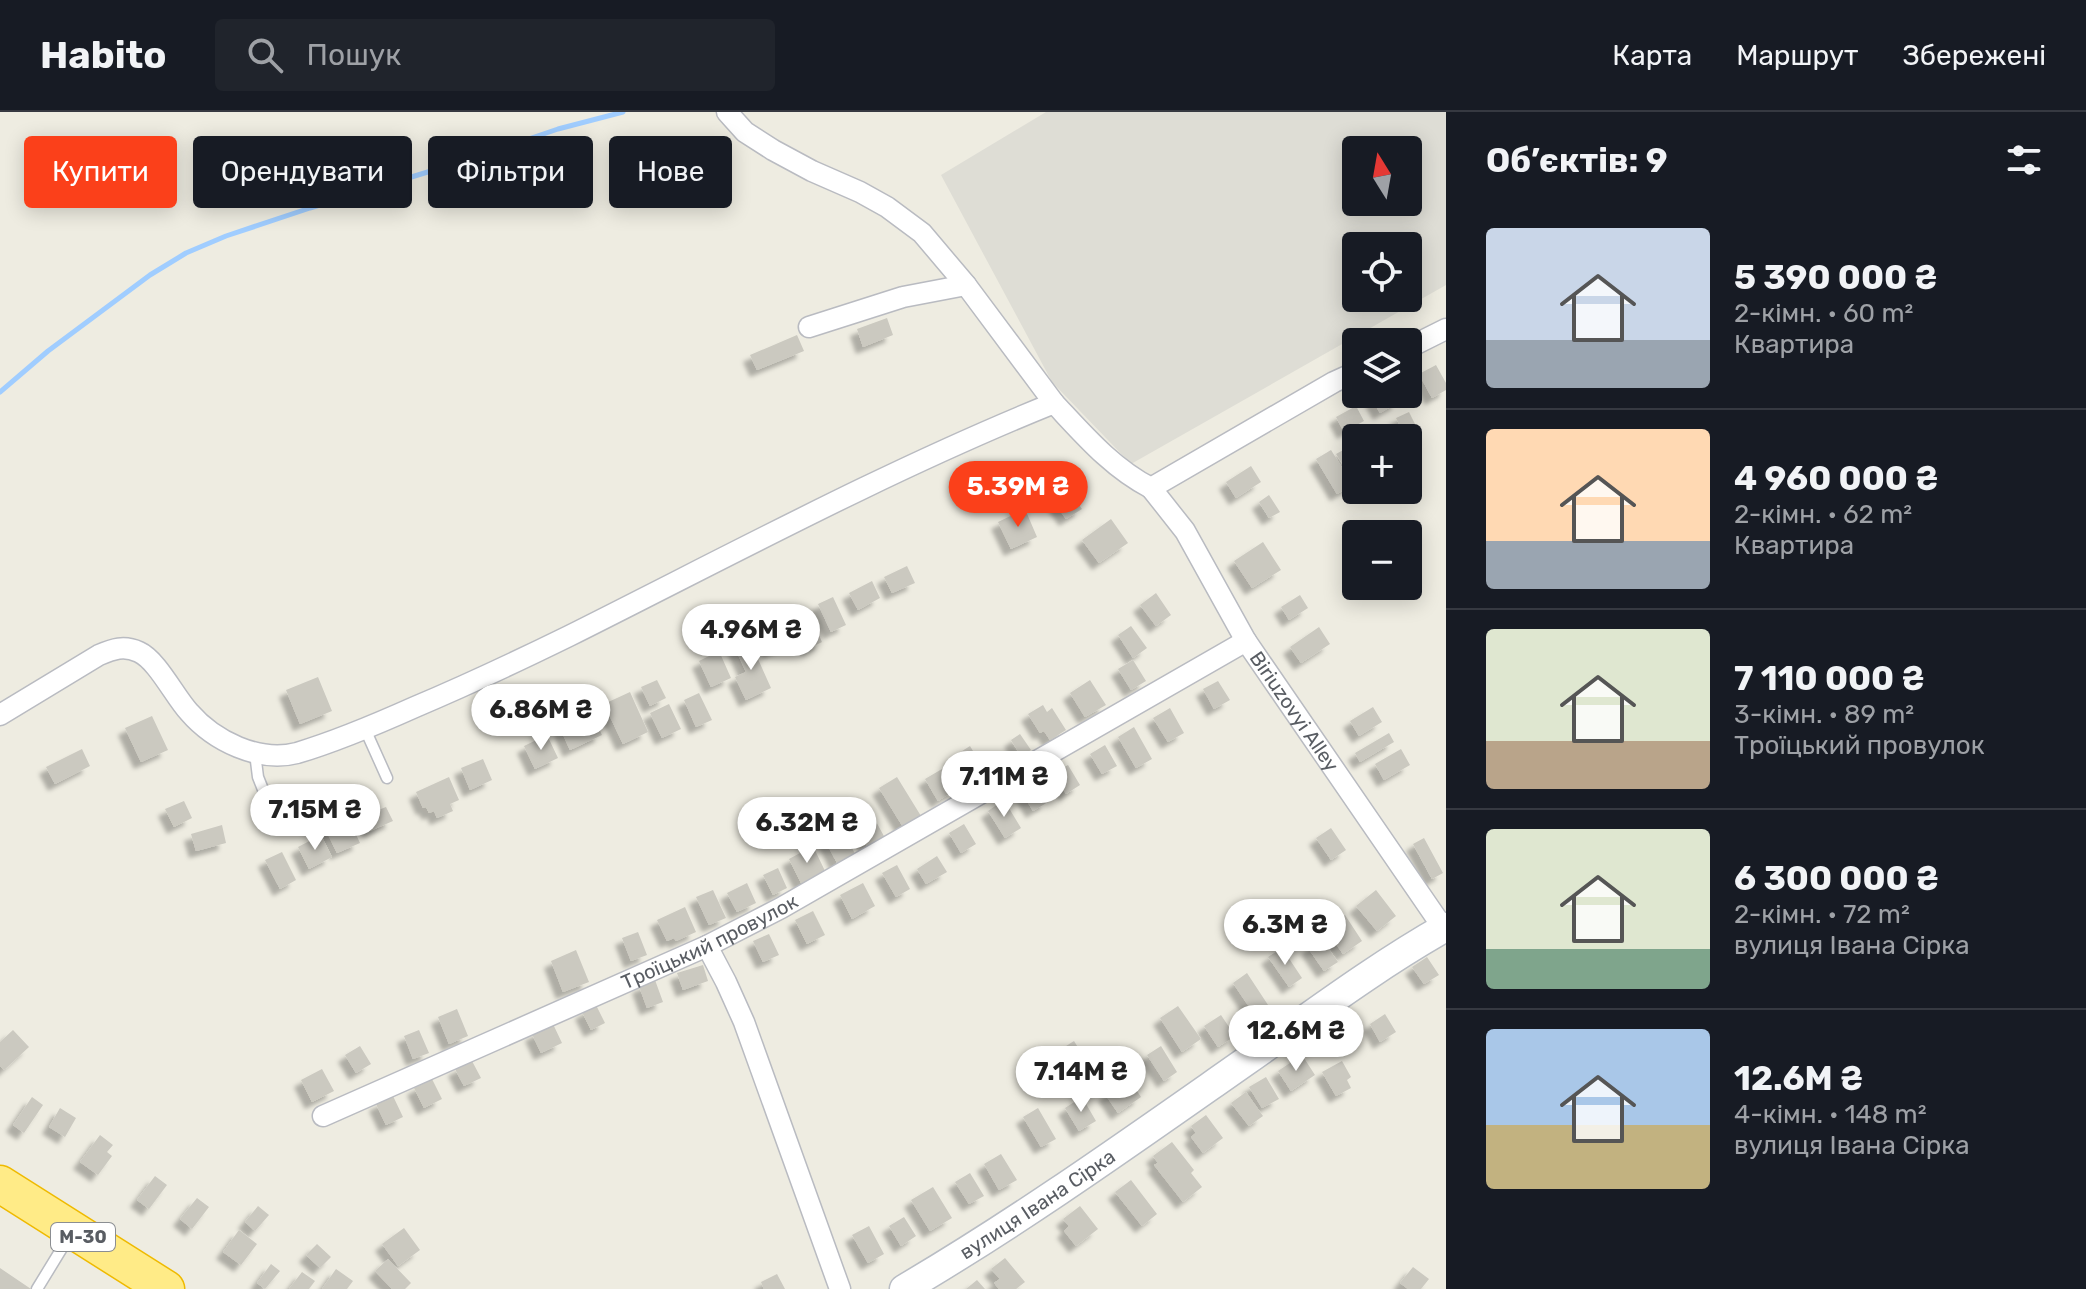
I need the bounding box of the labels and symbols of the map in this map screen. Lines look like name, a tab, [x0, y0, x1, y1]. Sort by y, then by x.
north arrow	[1342, 136, 1422, 216]
pin: 5.39M ₴	[944, 461, 1092, 529]
pin: 4.96M ₴	[677, 604, 825, 672]
street label: Biriuzovyi Alley	[1245, 647, 1344, 776]
pin: 6.86M ₴	[467, 684, 615, 752]
pin: 7.11M ₴	[930, 751, 1078, 819]
pin: 7.15M ₴	[241, 784, 389, 852]
pin: 6.32M ₴	[733, 797, 881, 865]
street label: Троїцький провулок	[618, 889, 802, 994]
pin: 6.3M ₴	[1220, 899, 1350, 967]
pin: 12.6M ₴	[1222, 1005, 1370, 1073]
pin: 7.14M ₴	[1007, 1046, 1155, 1114]
street label: вулиця Івана Сірка	[955, 1144, 1120, 1264]
road number: М-30	[51, 1223, 115, 1251]

